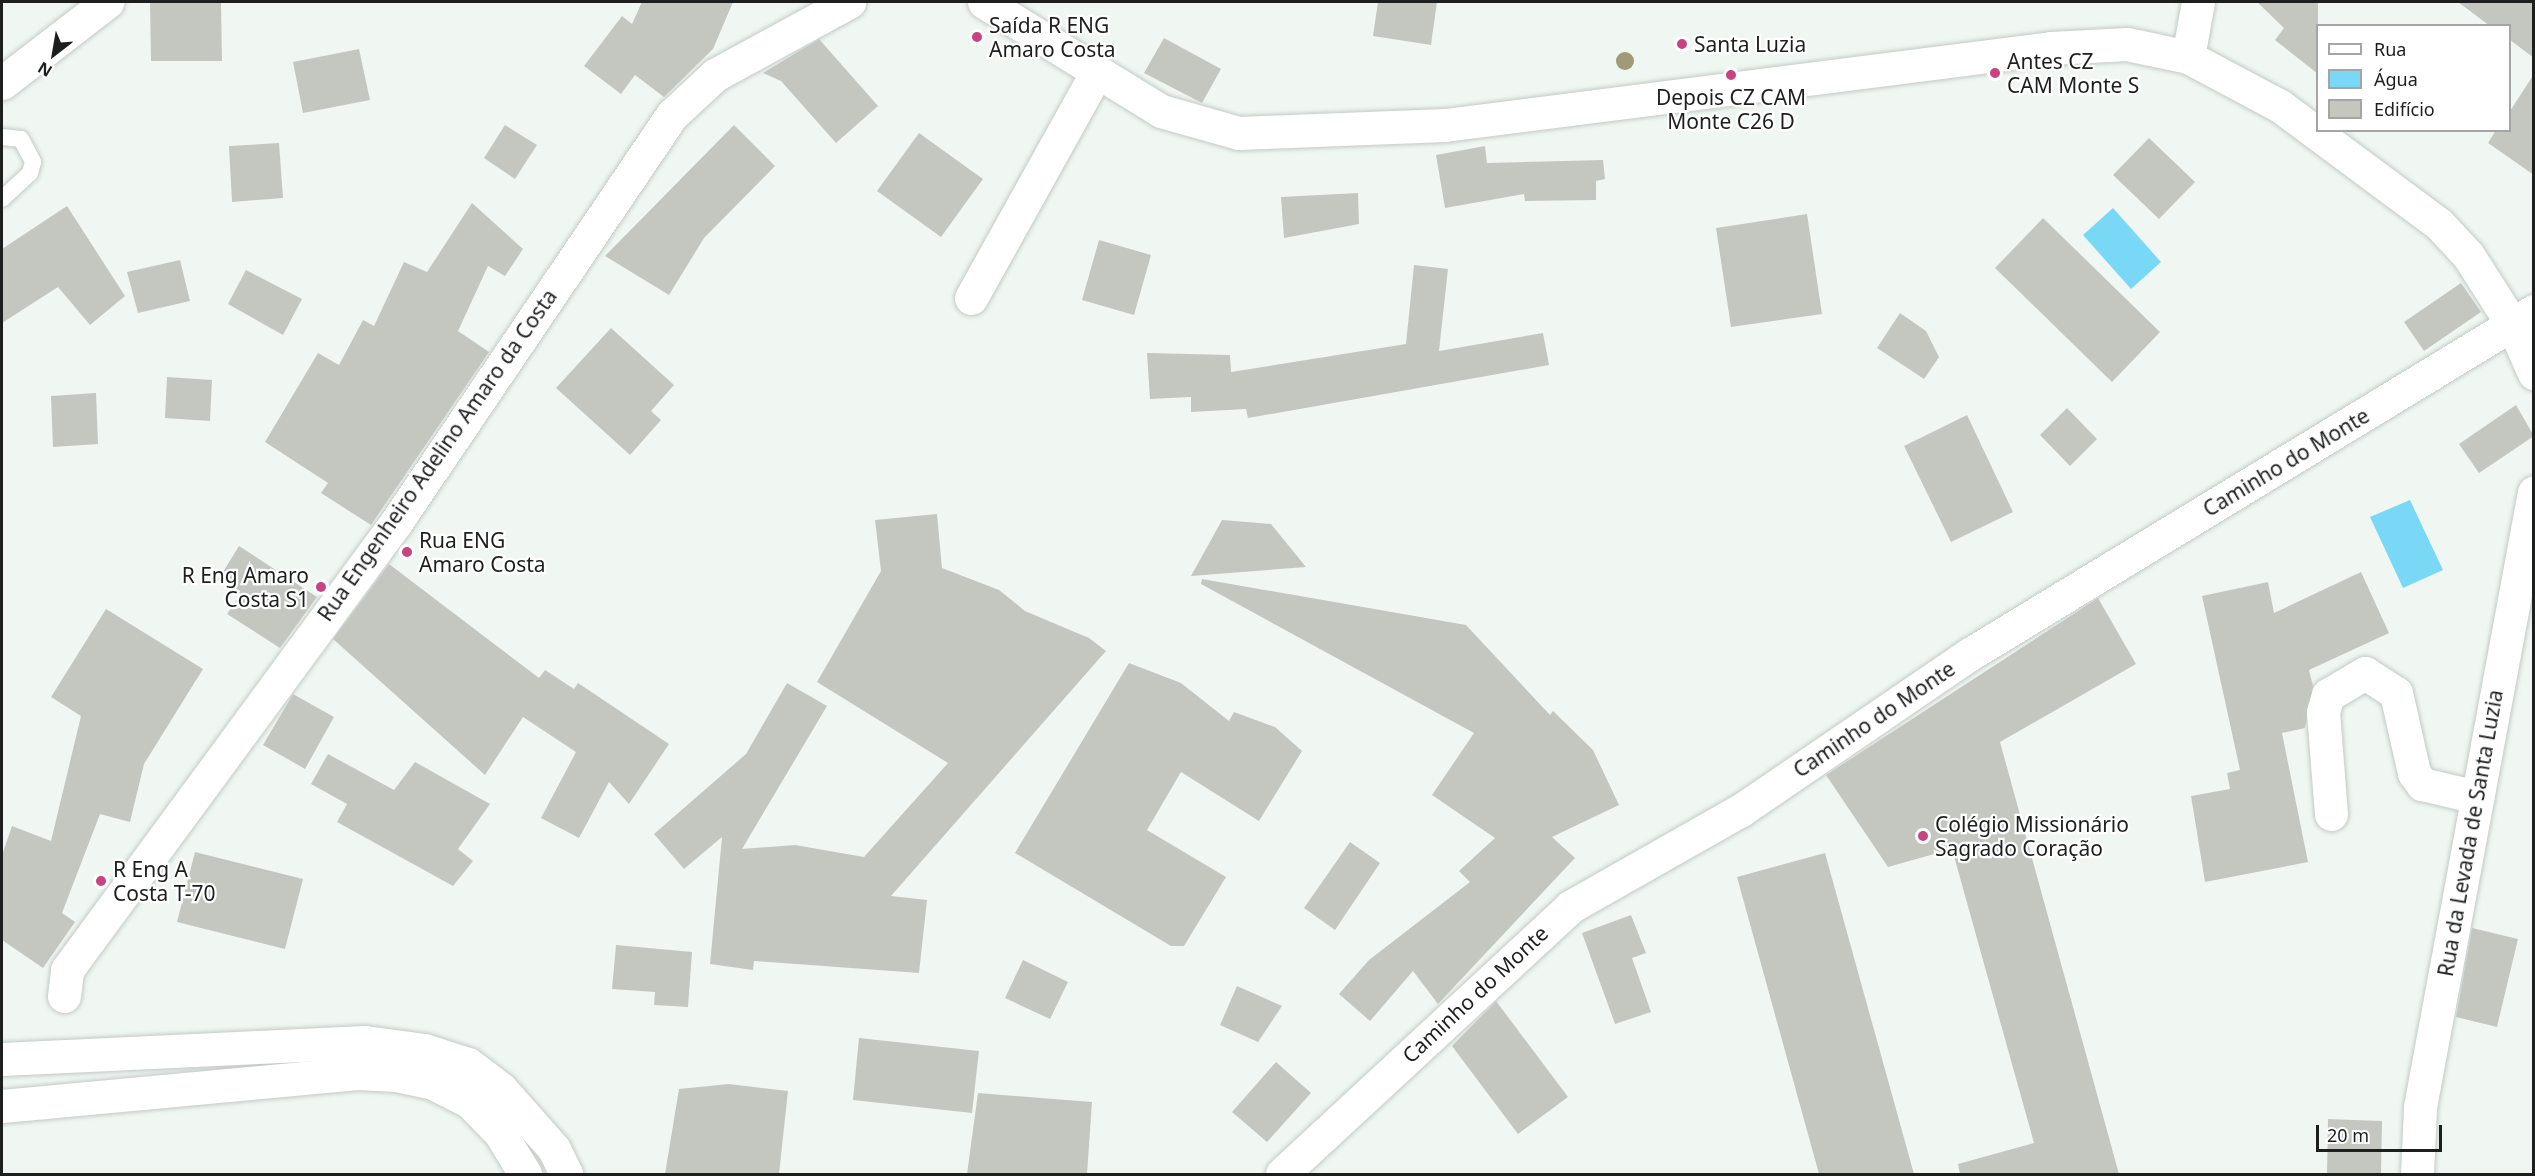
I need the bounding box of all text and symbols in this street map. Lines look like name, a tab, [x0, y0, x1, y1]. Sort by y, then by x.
place label: Saída R ENG Amaro Costa	[989, 12, 1116, 62]
north arrow	[24, 24, 84, 84]
legend	[2316, 24, 2511, 132]
marker: Saída R ENG Amaro Costa	[970, 30, 984, 44]
place label: Santa Luzia	[1694, 31, 1806, 57]
marker: Santa Luzia	[1675, 37, 1689, 51]
text: Rua	[2374, 37, 2406, 61]
place label: Antes CZ CAM Monte S	[2007, 48, 2139, 98]
text: N	[33, 57, 56, 82]
marker: Antes CZ CAM Monte S	[1988, 66, 2002, 80]
text: Água	[2374, 67, 2418, 91]
marker: Depois CZ CAM Monte C26 D	[1724, 68, 1738, 82]
place label: Depois CZ CAM Monte C26 D	[1656, 84, 1806, 134]
text: Edifício	[2374, 97, 2435, 121]
street label: Rua Engenheiro Adelino Amaro da Costa	[312, 284, 562, 626]
street label: Caminho do Monte	[2198, 402, 2374, 522]
place label: Rua ENG Amaro Costa	[419, 527, 546, 577]
marker: Rua ENG Amaro Costa	[400, 545, 414, 559]
place label: R Eng Amaro Costa S1	[182, 562, 309, 612]
marker: R Eng Amaro Costa S1	[314, 580, 328, 594]
street label: Caminho do Monte	[1788, 656, 1960, 782]
street label: Rua da Levada de Santa Luzia	[2432, 688, 2508, 978]
place label: Colégio Missionário Sagrado Coração	[1935, 811, 2129, 861]
marker: Colégio Missionário Sagrado Coração	[1916, 829, 1930, 843]
place label: R Eng A Costa T-70	[113, 856, 215, 906]
marker: R Eng A Costa T-70	[94, 874, 108, 888]
street label: Caminho do Monte	[1397, 920, 1553, 1068]
scale bar	[2319, 1113, 2445, 1151]
text: 20 m	[2327, 1123, 2369, 1147]

